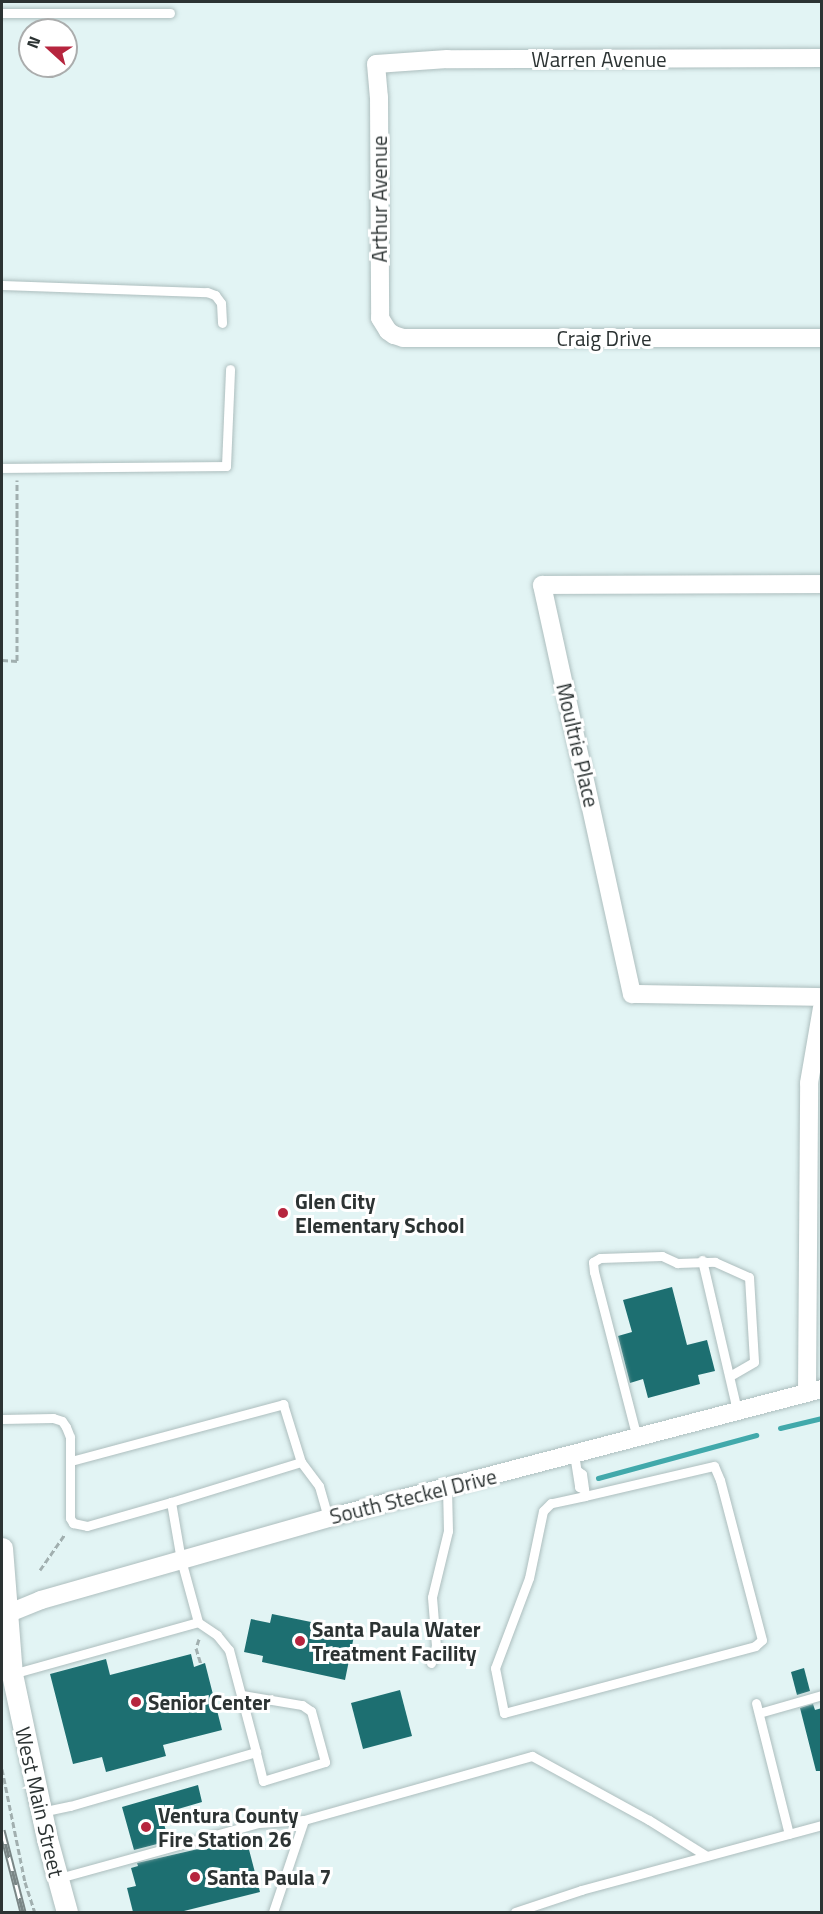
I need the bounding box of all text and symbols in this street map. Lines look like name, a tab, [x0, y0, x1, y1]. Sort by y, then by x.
north arrow	[18, 18, 78, 78]
text: N	[20, 33, 46, 52]
street label: Warren Avenue	[531, 46, 667, 72]
street label: Arthur Avenue	[366, 135, 392, 263]
street label: Craig Drive	[556, 325, 652, 351]
street label: Moultrie Place	[551, 681, 605, 809]
place label: Glen City Elementary School	[295, 1188, 465, 1238]
marker: Glen City Elementary School	[276, 1206, 290, 1220]
street label: South Steckel Drive	[327, 1463, 499, 1529]
place label: Santa Paula Water Treatment Facility	[312, 1616, 481, 1666]
marker: Santa Paula Water Treatment Facility	[293, 1634, 307, 1648]
place label: Senior Center	[148, 1689, 270, 1715]
marker: Senior Center	[129, 1695, 143, 1709]
street label: West Main Street	[10, 1724, 70, 1880]
place label: Ventura County Fire Station 26	[158, 1802, 299, 1852]
marker: Ventura County Fire Station 26	[139, 1820, 153, 1834]
place label: Santa Paula 7	[207, 1864, 331, 1890]
marker: Santa Paula 7	[188, 1870, 202, 1884]

